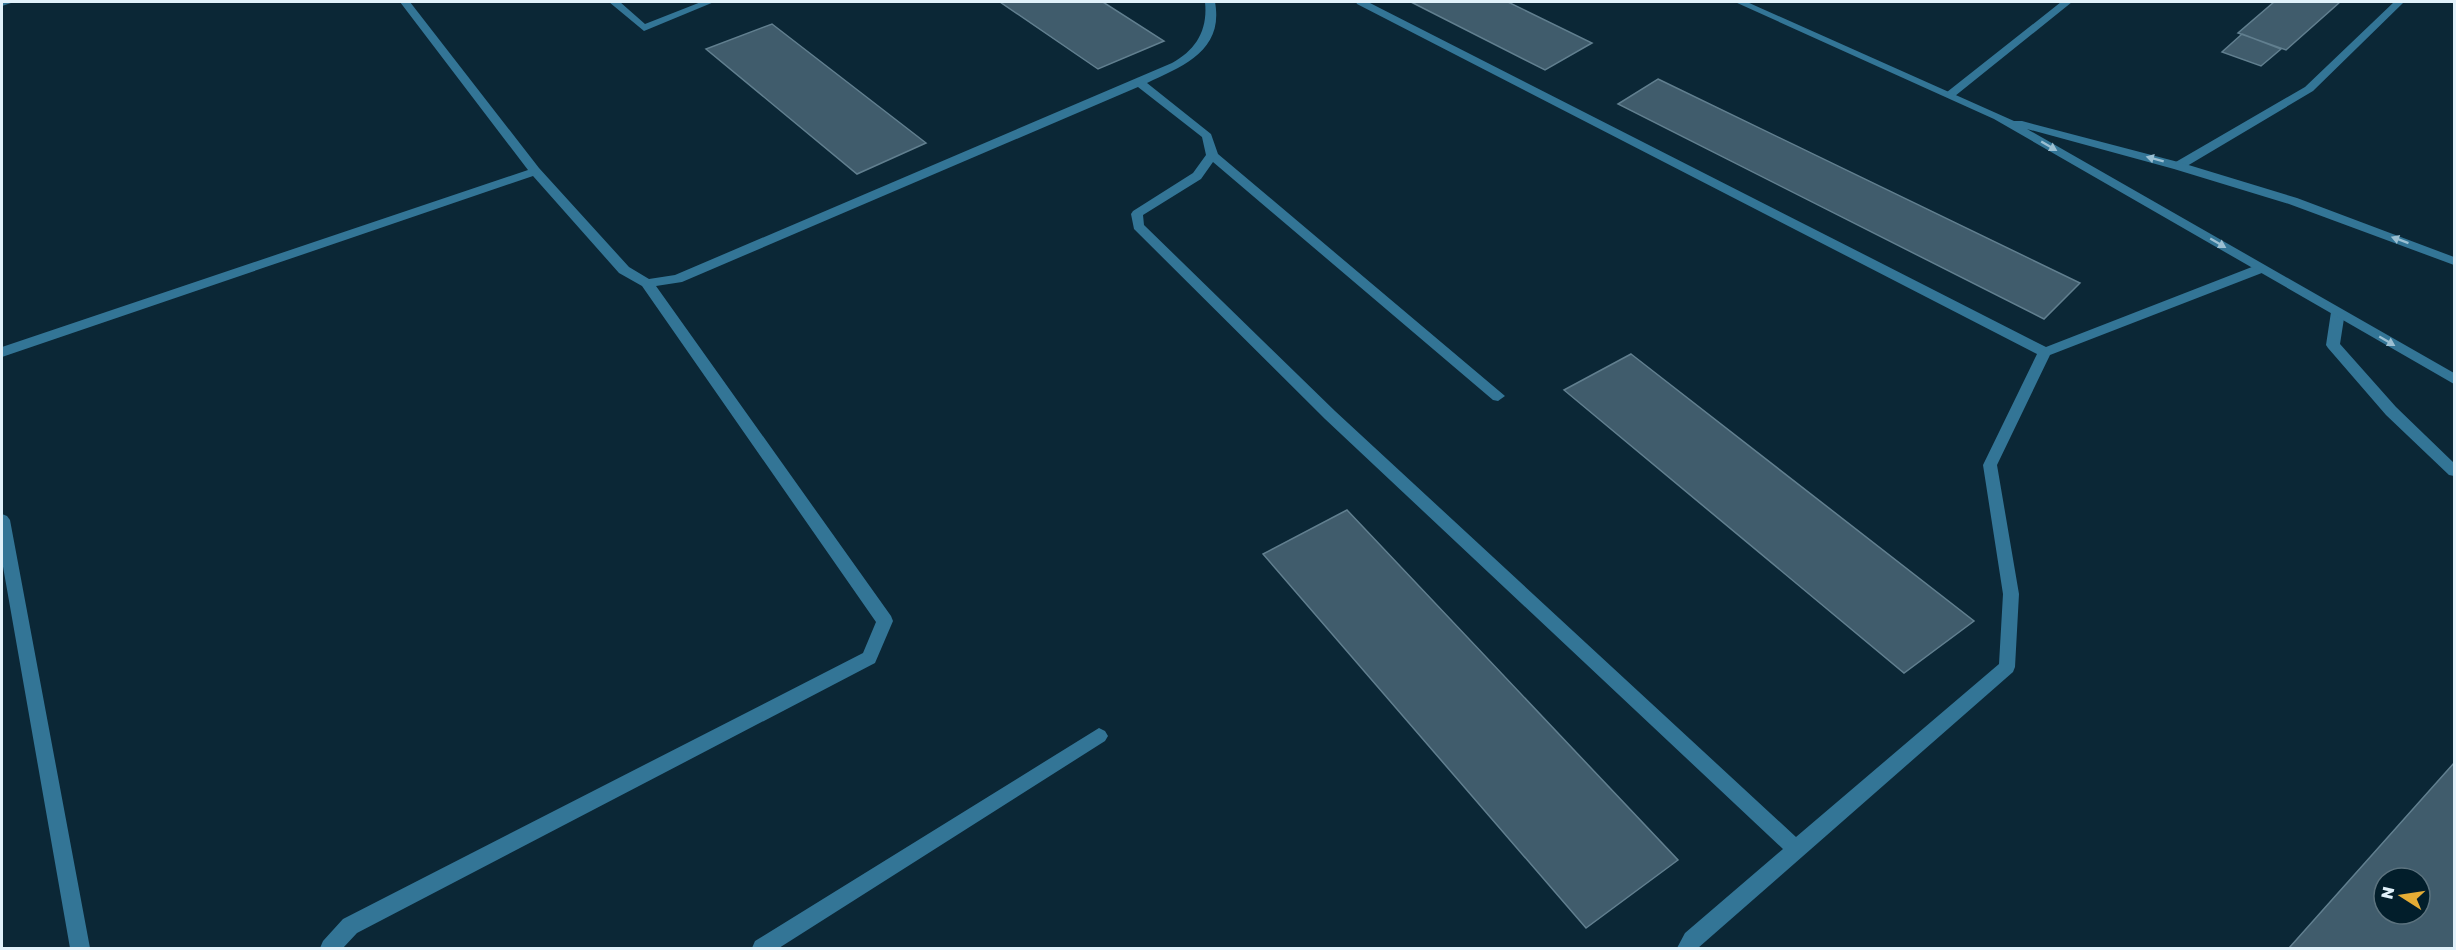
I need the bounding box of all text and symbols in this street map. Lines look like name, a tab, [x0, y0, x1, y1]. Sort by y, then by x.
one-way arrow	[2041, 141, 2058, 151]
one-way arrow	[2146, 154, 2164, 164]
one-way arrow	[2390, 235, 2408, 245]
one-way arrow	[2210, 237, 2226, 248]
one-way arrow	[2379, 336, 2396, 346]
north arrow	[2372, 866, 2432, 926]
text: N	[2376, 885, 2398, 901]

